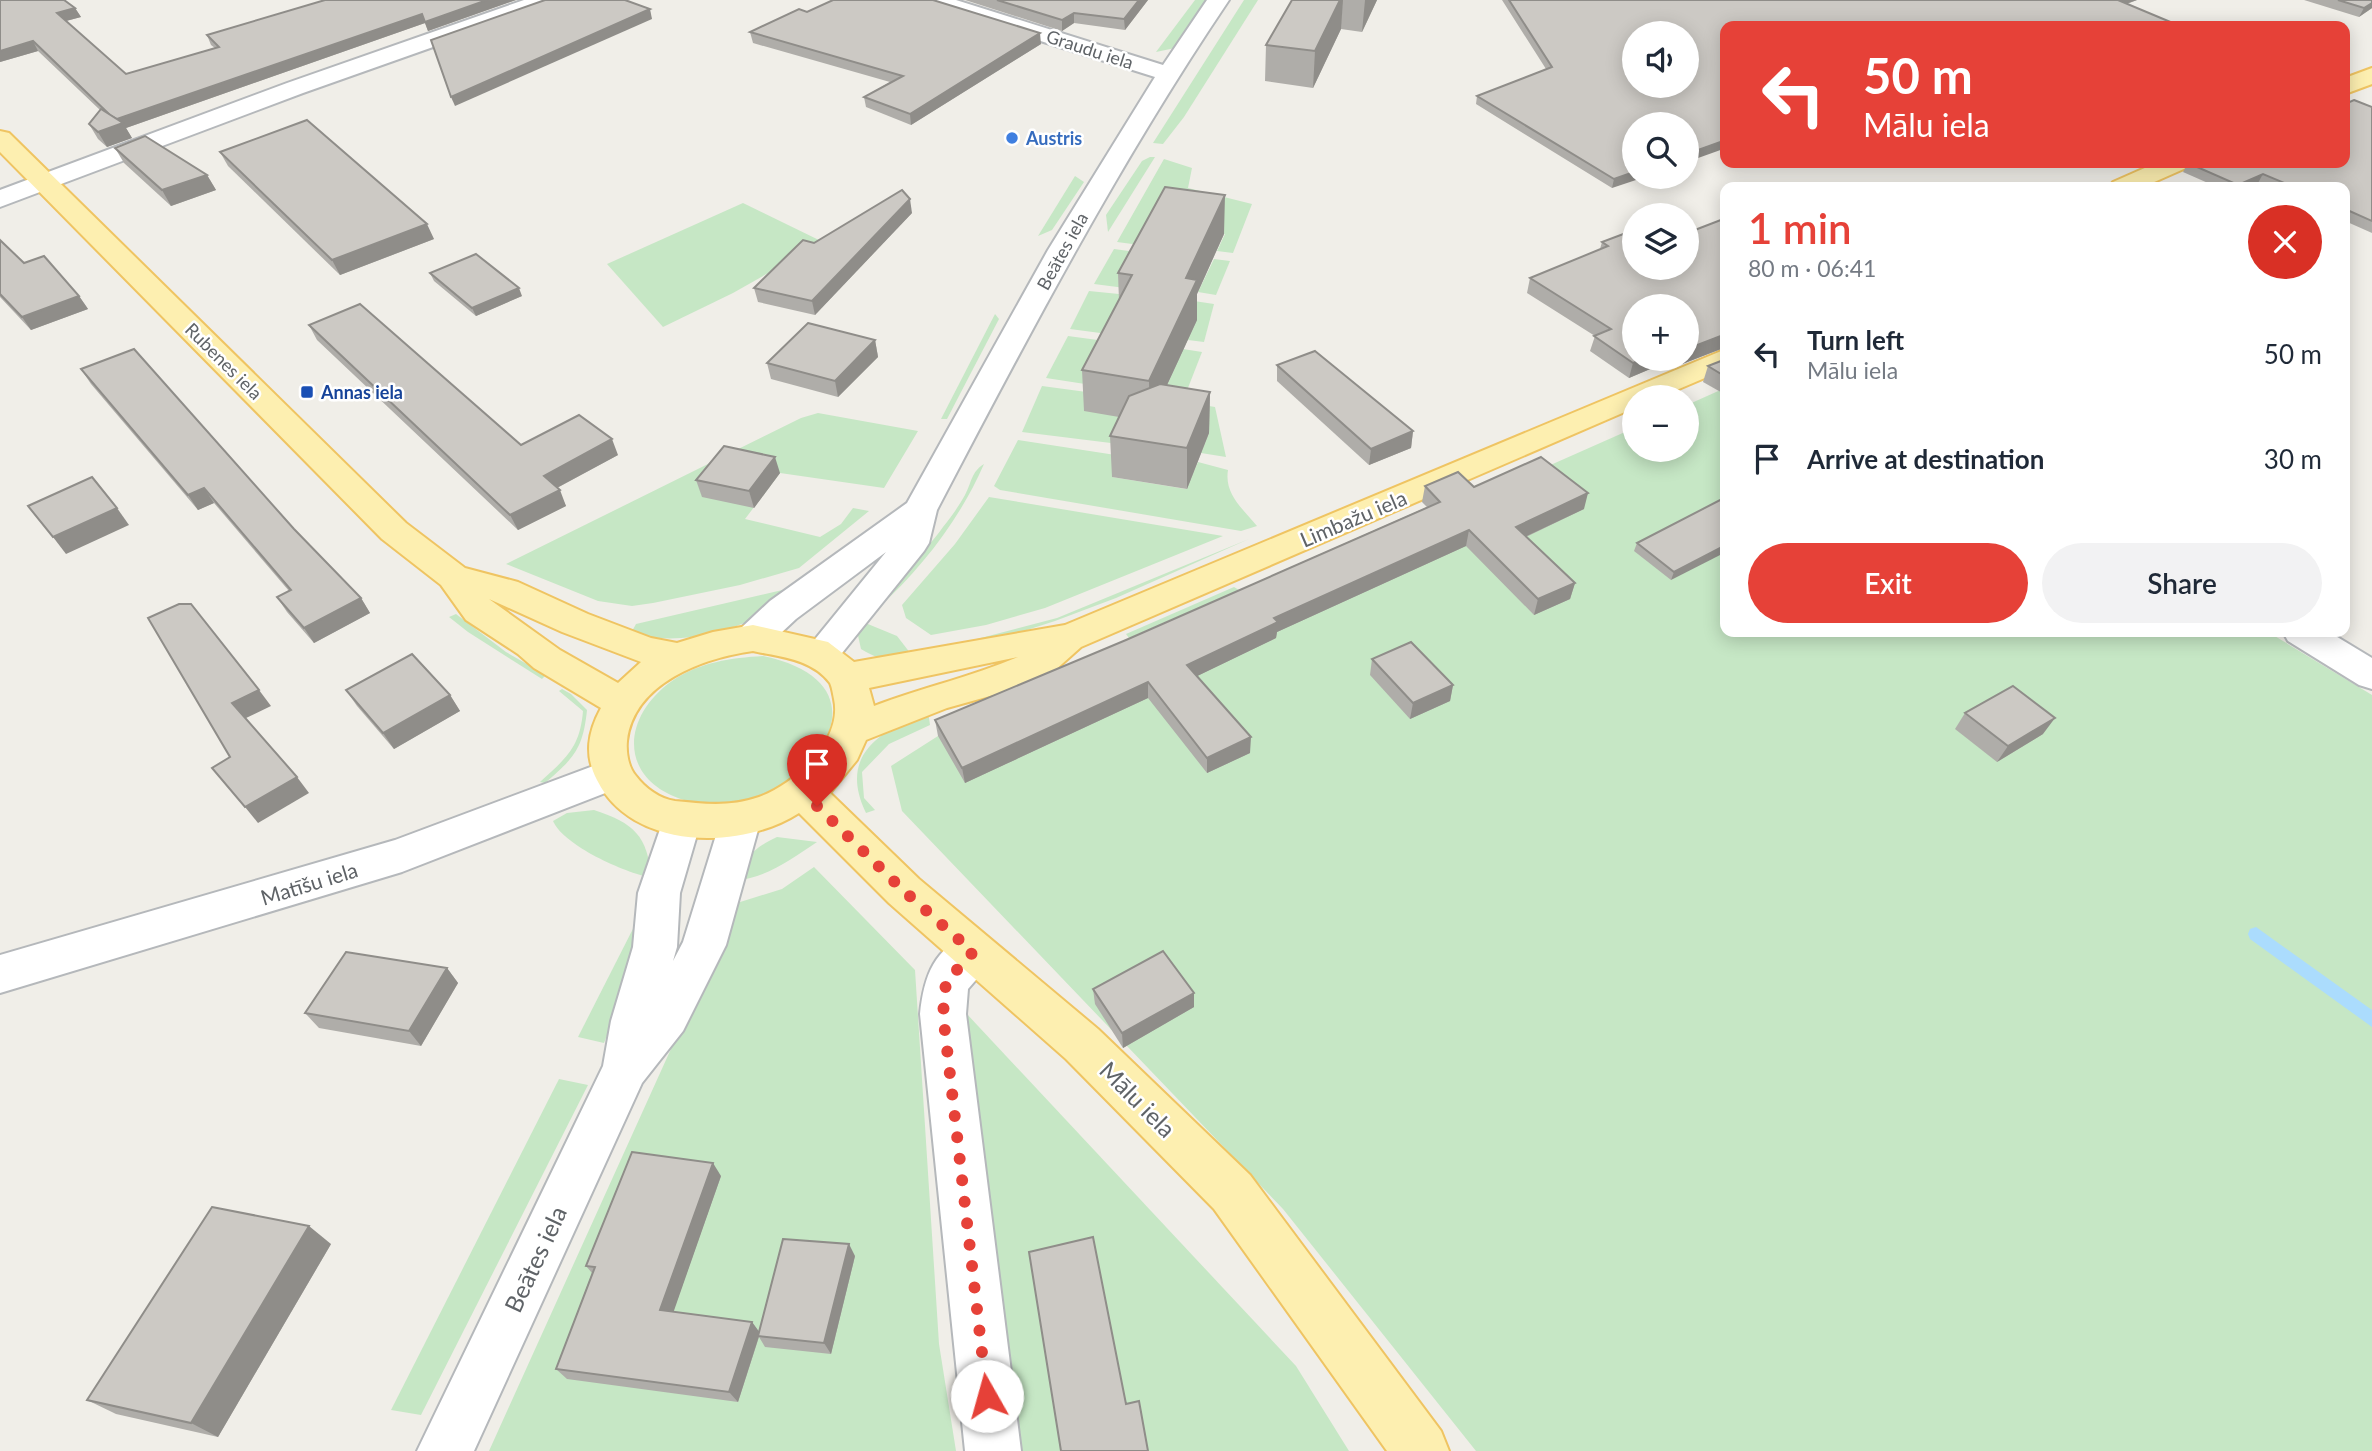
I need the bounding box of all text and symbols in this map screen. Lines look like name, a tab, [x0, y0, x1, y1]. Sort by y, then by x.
map controls	[1622, 21, 1699, 462]
button: sound	[1622, 21, 1699, 98]
street label: Graudu iela	[1044, 25, 1136, 73]
text: 50 m	[1863, 46, 1973, 104]
icon: left	[1748, 49, 1839, 140]
text: Mālu iela	[1863, 105, 1990, 144]
button: search	[1622, 112, 1699, 189]
place label: Austris	[1025, 127, 1082, 149]
marker: Austris	[1004, 130, 1020, 146]
button: layers	[1622, 203, 1699, 280]
text: 1 min	[1748, 203, 1852, 253]
button: close	[2248, 205, 2322, 279]
street label: Beātes iela	[1032, 208, 1092, 294]
text: 80 m · 06:41	[1748, 254, 1876, 282]
button: +	[1622, 294, 1699, 371]
street label: Rubenes iela	[181, 318, 267, 404]
text: Turn left	[1807, 324, 1904, 356]
icon: left	[1748, 335, 1786, 373]
text: 50 m	[2264, 338, 2322, 370]
text: Mālu iela	[1807, 356, 1898, 384]
place label: Annas iela	[320, 381, 403, 403]
marker: Annas iela	[299, 384, 315, 400]
button: −	[1622, 385, 1699, 462]
icon: arrive	[1748, 440, 1786, 478]
text: Arrive at destination	[1807, 443, 2044, 475]
text: 30 m	[2264, 443, 2322, 475]
street label: Limbažu iela	[1296, 484, 1410, 552]
button: Exit	[1748, 543, 2028, 623]
button: Share	[2042, 543, 2322, 623]
pin	[787, 734, 847, 806]
icon: arrive	[798, 745, 836, 783]
street label: Matīšu iela	[257, 856, 361, 910]
street label: Mālu iela	[1094, 1055, 1182, 1143]
street label: Beātes iela	[498, 1201, 572, 1317]
position arrow	[950, 1359, 1024, 1433]

